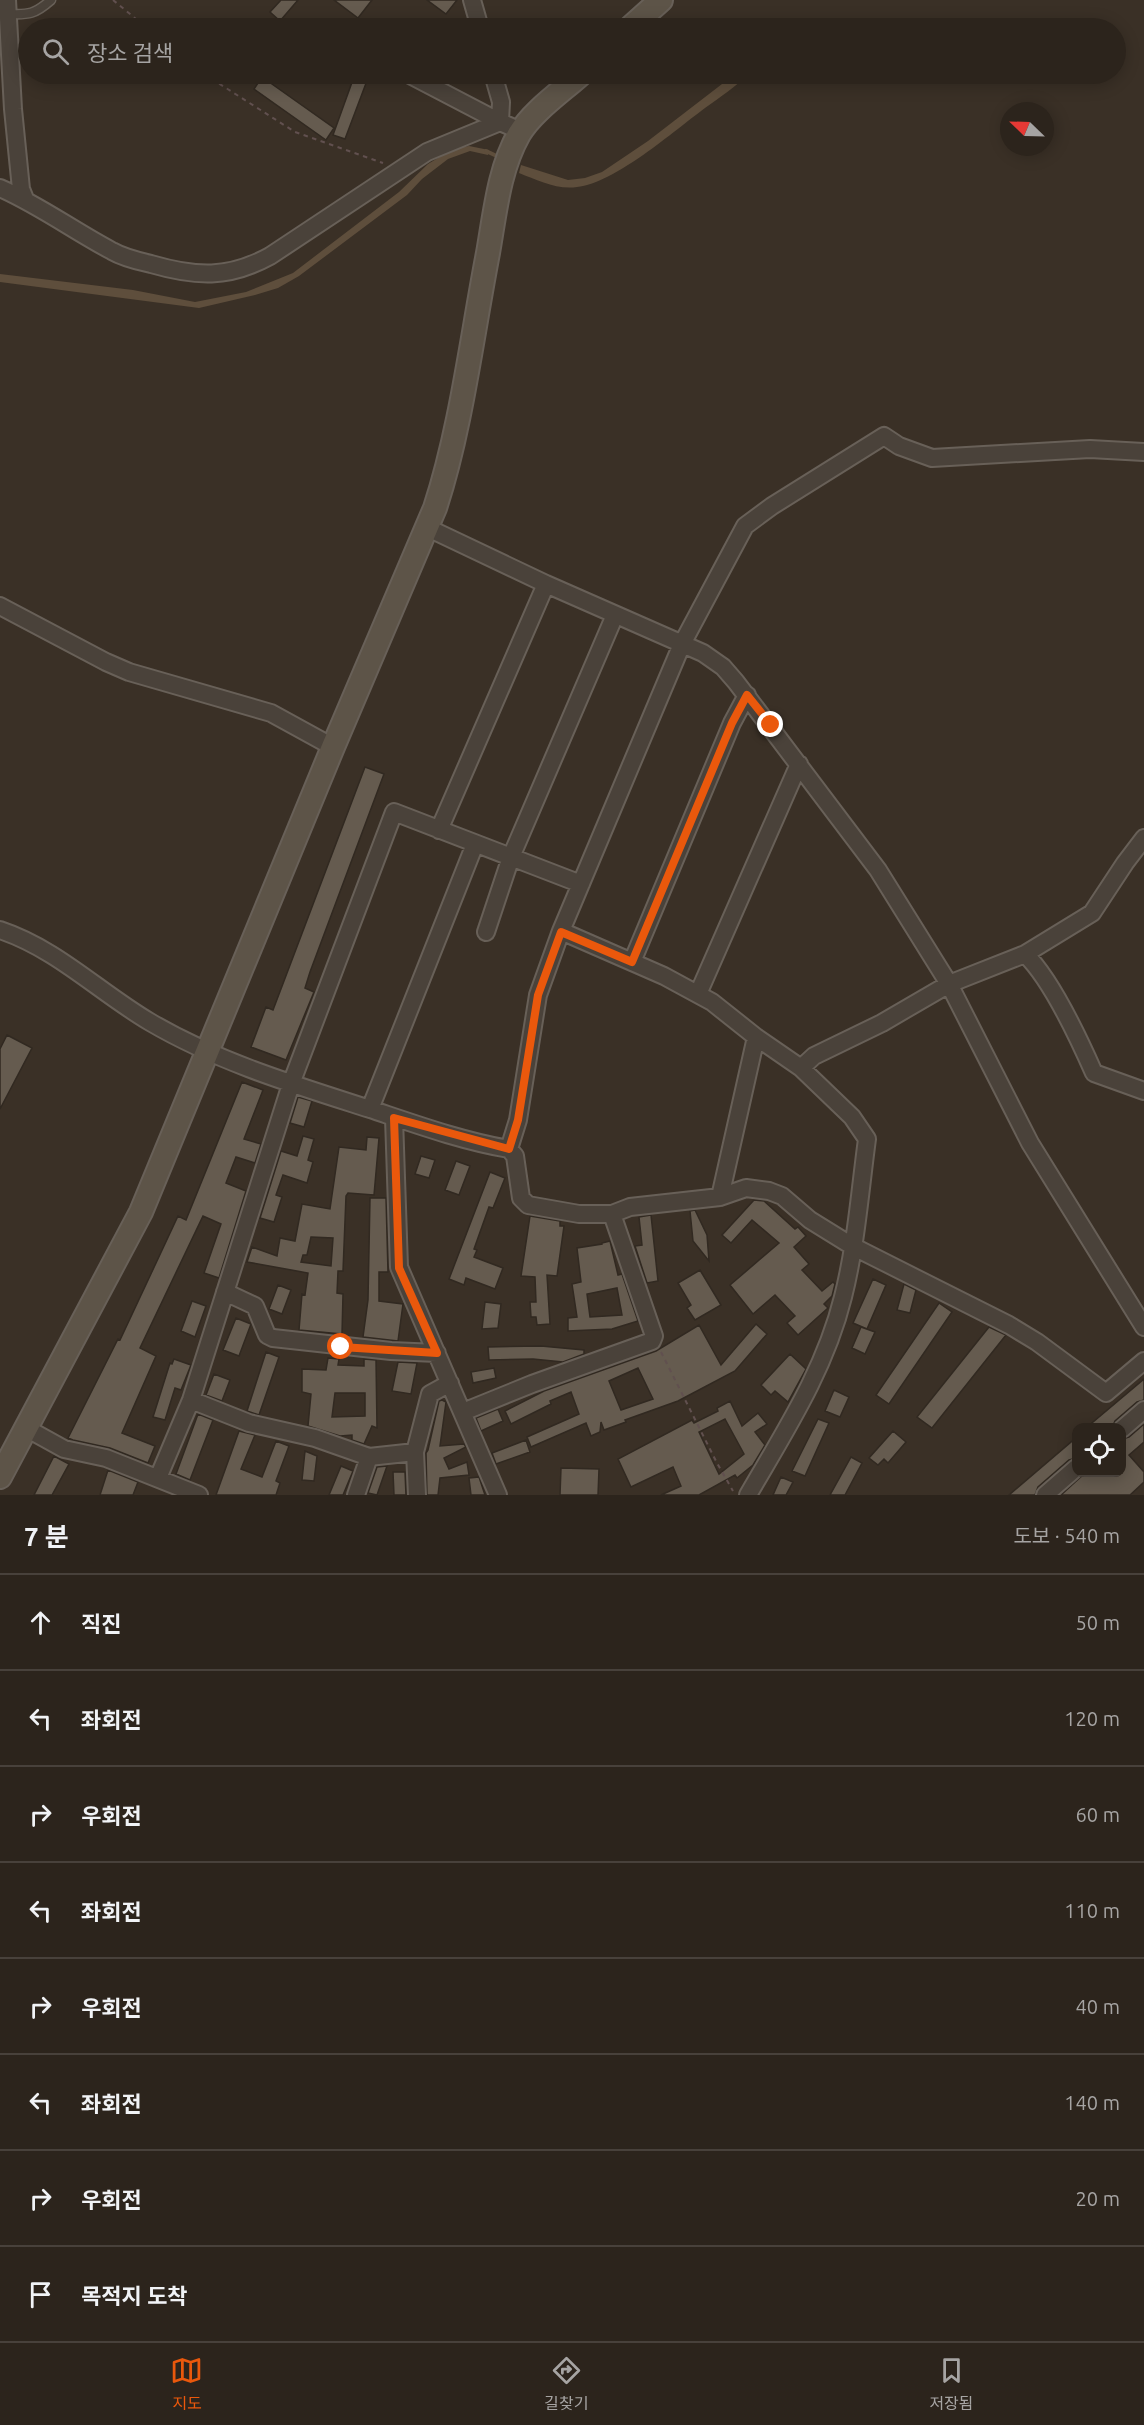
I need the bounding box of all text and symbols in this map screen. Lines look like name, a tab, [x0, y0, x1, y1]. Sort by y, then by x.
search box	[18, 18, 1126, 84]
icon: search	[39, 35, 72, 68]
text: 장소 검색	[87, 40, 173, 65]
north arrow	[1000, 102, 1054, 156]
route end	[757, 711, 783, 737]
route start	[327, 1333, 353, 1359]
map controls	[1072, 1423, 1126, 1477]
button: locate	[1072, 1423, 1126, 1477]
text: 7 분	[24, 1522, 69, 1551]
text: 도보 · 540 m	[1013, 1524, 1120, 1547]
icon: ahead	[24, 1606, 57, 1639]
text: 직진	[81, 1611, 121, 1636]
text: 50 m	[1076, 1611, 1120, 1634]
icon: left	[24, 1702, 57, 1735]
text: 좌회전	[81, 1707, 142, 1732]
text: 120 m	[1064, 1707, 1120, 1730]
icon: right	[24, 1798, 57, 1831]
text: 우회전	[81, 1803, 142, 1828]
text: 60 m	[1076, 1803, 1120, 1826]
icon: left	[24, 1894, 57, 1927]
text: 좌회전	[81, 1899, 142, 1924]
text: 110 m	[1064, 1899, 1120, 1922]
icon: right	[24, 1990, 57, 2023]
text: 우회전	[81, 1995, 142, 2020]
text: 40 m	[1076, 1995, 1120, 2018]
icon: left	[24, 2086, 57, 2119]
text: 좌회전	[81, 2091, 142, 2116]
text: 140 m	[1064, 2091, 1120, 2114]
icon: right	[24, 2182, 57, 2215]
text: 우회전	[81, 2187, 142, 2212]
text: 20 m	[1076, 2187, 1120, 2210]
icon: arrive	[24, 2278, 57, 2311]
text: 목적지 도착	[81, 2283, 187, 2308]
tab: 지도	[170, 2354, 203, 2414]
tab: 길찾기	[544, 2354, 588, 2414]
tab: 저장됨	[929, 2354, 974, 2414]

